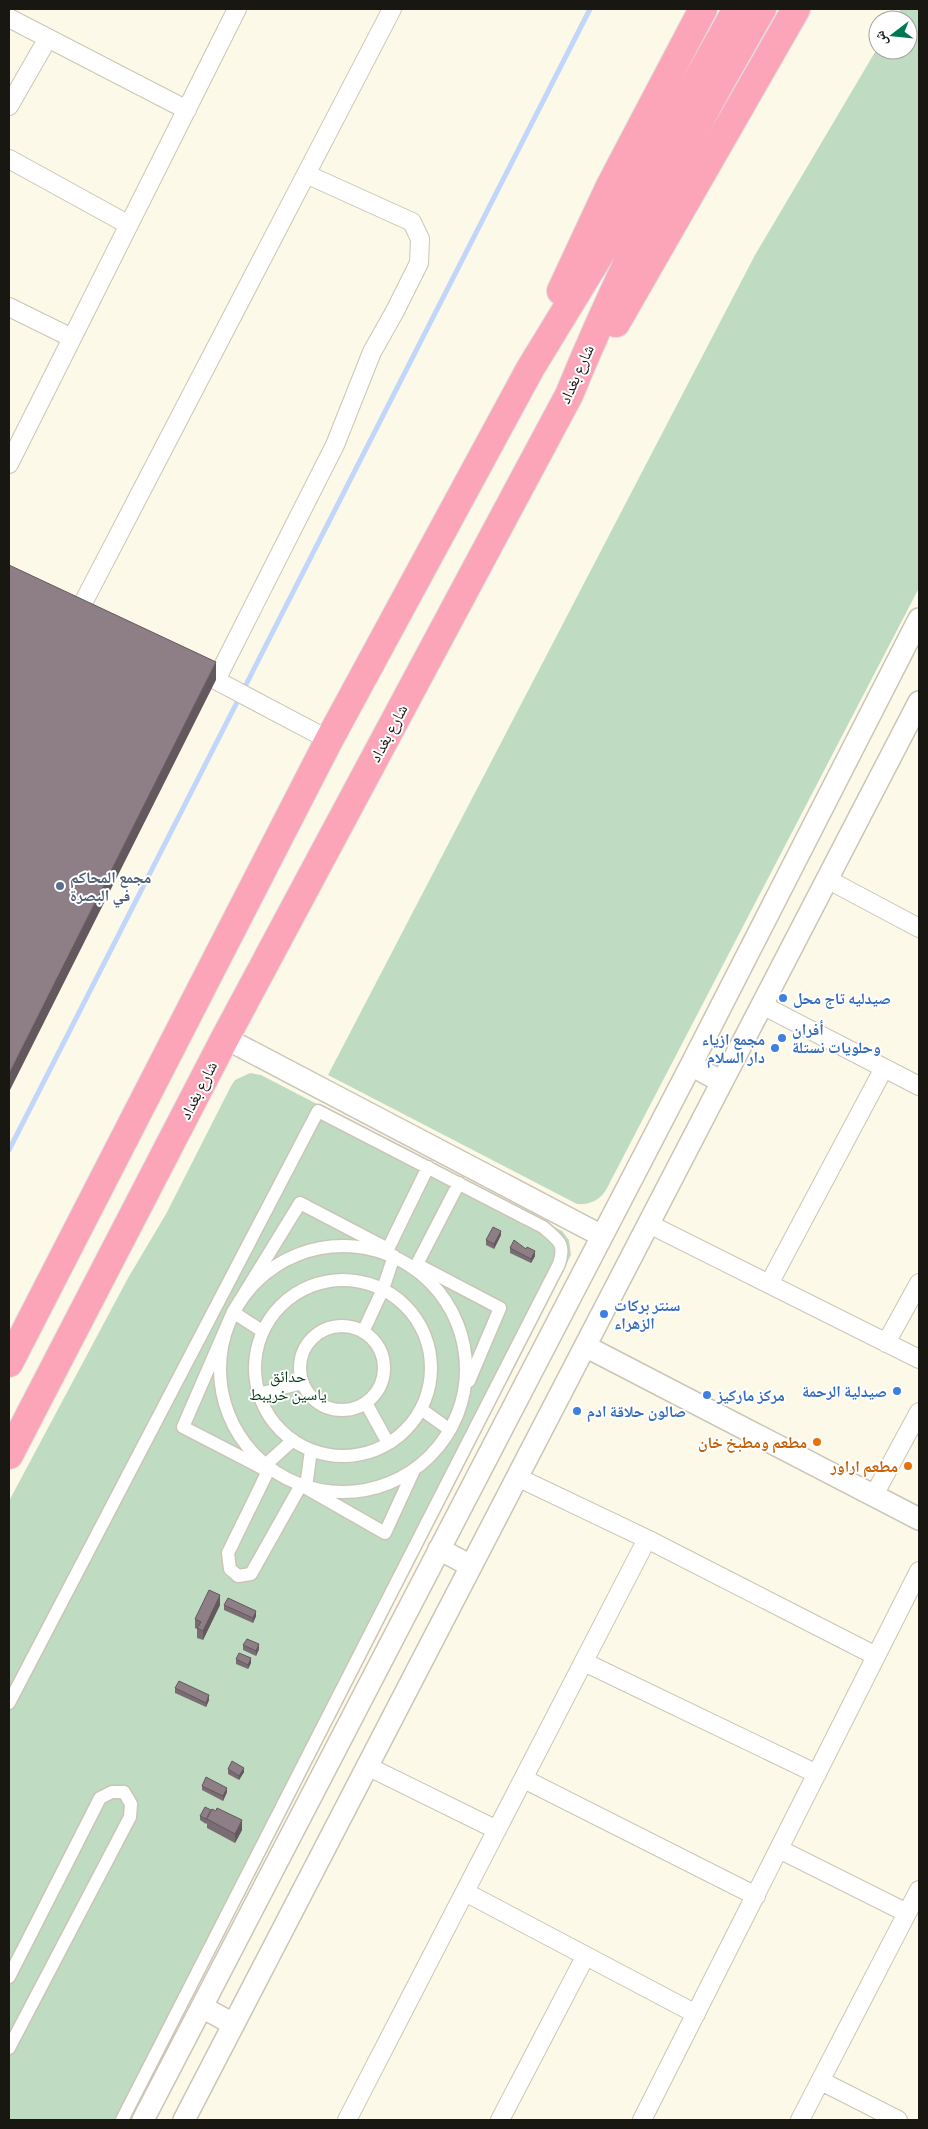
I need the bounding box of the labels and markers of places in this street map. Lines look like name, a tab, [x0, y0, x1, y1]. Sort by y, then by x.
place label: مجمع المحاكم في البصرة	[70, 866, 151, 908]
marker: مجمع المحاكم في البصرة	[54, 880, 66, 892]
place label: صيدليه تاج محل	[793, 987, 891, 1009]
marker: صيدليه تاج محل	[777, 992, 789, 1004]
place label: أفران وحلويات نستلة	[792, 1018, 881, 1058]
place label: مجمع ازياء دار السلام	[702, 1028, 765, 1069]
marker: أفران وحلويات نستلة	[776, 1032, 788, 1044]
marker: مجمع ازياء دار السلام	[769, 1042, 781, 1054]
place label: سنتر بركات الزهراء	[614, 1294, 680, 1334]
marker: سنتر بركات الزهراء	[598, 1308, 610, 1320]
place label: صيدلية الرحمة	[802, 1380, 887, 1402]
place label: مركز ماركيز	[716, 1384, 785, 1406]
marker: صيدلية الرحمة	[891, 1385, 903, 1397]
marker: مركز ماركيز	[701, 1389, 713, 1401]
place label: صالون حلاقة ادم	[587, 1400, 686, 1423]
marker: صالون حلاقة ادم	[571, 1405, 583, 1417]
place label: مطعم ومطبخ خان	[698, 1431, 807, 1454]
marker: مطعم ومطبخ خان	[811, 1436, 823, 1448]
place label: مطعم اراور	[830, 1455, 898, 1478]
marker: مطعم اراور	[902, 1460, 914, 1472]

